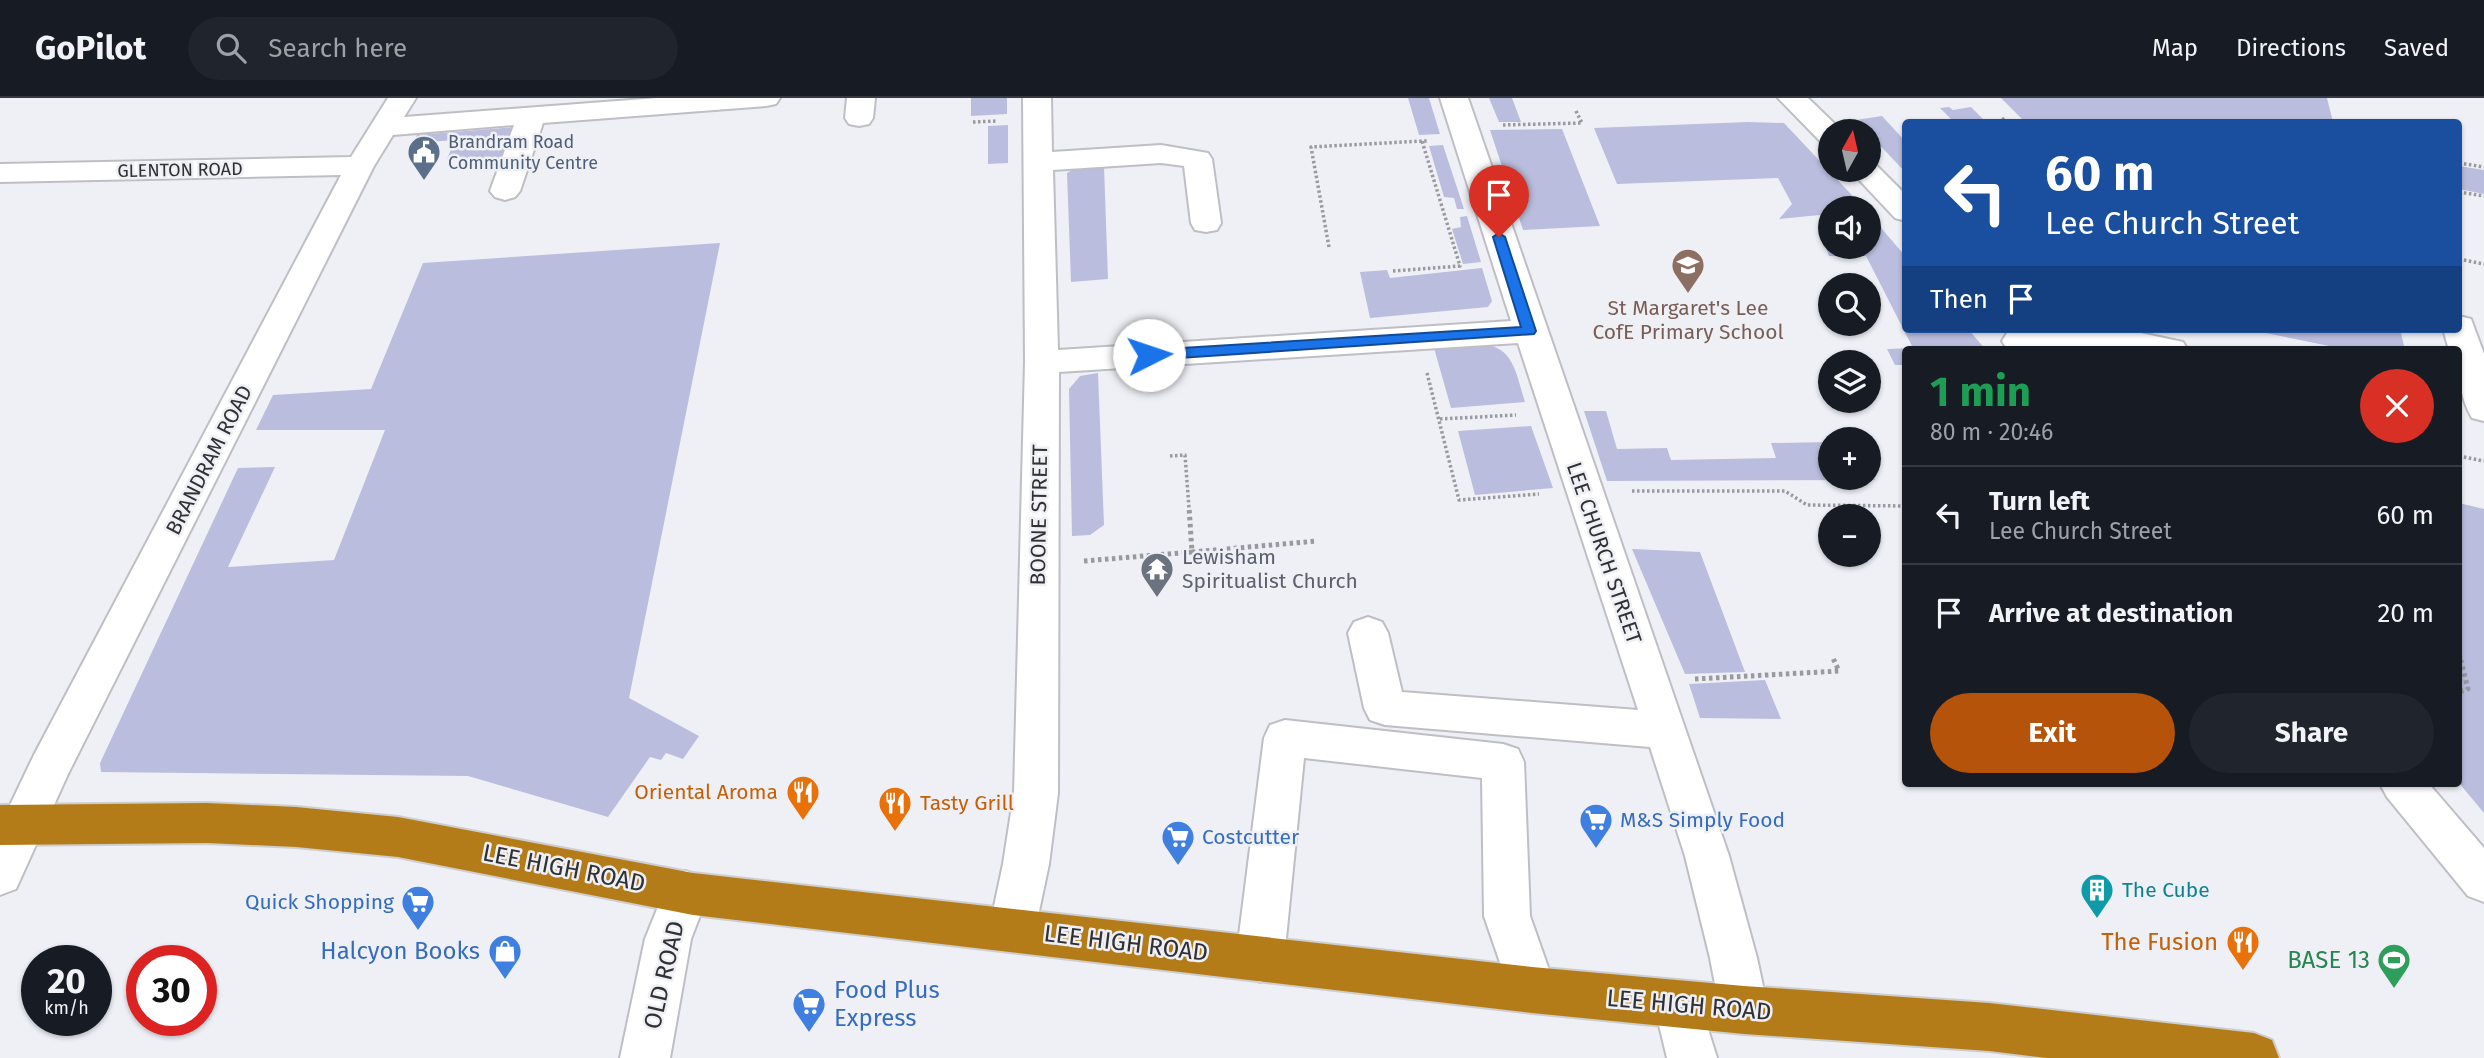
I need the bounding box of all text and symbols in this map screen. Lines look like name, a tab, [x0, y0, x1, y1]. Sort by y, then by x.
search box	[188, 17, 678, 80]
text: GoPilot	[35, 28, 146, 68]
icon: search	[212, 29, 250, 67]
text: Search here	[268, 33, 407, 64]
text: Map	[2152, 34, 2198, 62]
text: Directions	[2236, 34, 2346, 62]
text: Saved	[2384, 34, 2449, 62]
north arrow	[1818, 119, 1881, 182]
map controls	[1818, 119, 1881, 567]
place label: Brandram Road Community Centre	[448, 131, 598, 174]
public building icon: Brandram Road Community Centre	[405, 133, 443, 182]
text: 60 m	[2045, 144, 2154, 203]
icon: left	[1930, 147, 2021, 238]
street label: GLENTON ROAD	[117, 158, 243, 182]
pin	[1469, 165, 1529, 237]
icon: arrive	[1480, 176, 1518, 214]
button: sound	[1818, 196, 1881, 259]
text: Lee Church Street	[2045, 204, 2299, 242]
school or university icon: St Margaret's Lee CofE Primary School	[1669, 246, 1707, 295]
button: search	[1818, 273, 1881, 336]
icon: arrive	[2002, 280, 2040, 318]
text: Then	[1930, 284, 1988, 315]
place label: St Margaret's Lee CofE Primary School	[1592, 295, 1784, 345]
position arrow	[1112, 318, 1186, 392]
button: layers	[1818, 350, 1881, 413]
text: 1 min	[1930, 367, 2031, 417]
button: close	[2360, 369, 2434, 443]
street label: BRANDRAM ROAD	[160, 381, 258, 539]
text: 80 m · 20:46	[1930, 418, 2053, 446]
button: +	[1818, 427, 1881, 490]
street label: BOONE STREET	[1025, 444, 1053, 586]
street label: LEE CHURCH STREET	[1561, 459, 1647, 647]
text: Turn left	[1989, 486, 2090, 517]
icon: left	[1930, 496, 1968, 534]
text: 60 m	[2376, 500, 2434, 531]
button: −	[1818, 504, 1881, 567]
text: Lee Church Street	[1989, 517, 2172, 545]
place label: Lewisham Spiritualist Church	[1182, 544, 1358, 594]
temple icon: Lewisham Spiritualist Church	[1138, 550, 1176, 599]
icon: arrive	[1930, 594, 1968, 632]
text: Arrive at destination	[1989, 598, 2233, 629]
text: 20 m	[2377, 598, 2434, 629]
button: Exit	[1930, 693, 2175, 773]
button: Share	[2189, 693, 2434, 773]
restaurant icon: Oriental Aroma	[784, 773, 822, 822]
place label: Oriental Aroma	[634, 779, 778, 805]
restaurant icon: Tasty Grill	[876, 784, 914, 833]
place label: Tasty Grill	[920, 790, 1014, 816]
supermarket icon: M&S Simply Food	[1577, 801, 1615, 850]
place label: M&S Simply Food	[1620, 807, 1785, 833]
supermarket icon: Costcutter	[1159, 818, 1197, 867]
place label: Costcutter	[1202, 824, 1299, 850]
street label: LEE HIGH ROAD	[480, 839, 648, 897]
building icon: The Cube	[2078, 871, 2116, 920]
place label: The Cube	[2122, 877, 2210, 903]
supermarket icon: Quick Shopping	[399, 883, 437, 932]
place label: Quick Shopping	[245, 889, 394, 915]
street label: OLD ROAD	[638, 918, 690, 1032]
street label: LEE HIGH ROAD	[1042, 919, 1210, 967]
restaurant icon: The Fusion	[2224, 923, 2262, 972]
place label: The Fusion	[2101, 928, 2218, 956]
shop icon: Halcyon Books	[486, 932, 524, 981]
place label: Halcyon Books	[320, 937, 480, 965]
sports icon: BASE 13	[2375, 941, 2413, 990]
speed limit sign: 30	[126, 945, 217, 1036]
place label: BASE 13	[2287, 946, 2370, 974]
text: 20	[47, 960, 86, 1002]
place label: Food Plus Express	[834, 976, 940, 1032]
street label: LEE HIGH ROAD	[1606, 984, 1772, 1026]
supermarket icon: Food Plus Express	[790, 985, 828, 1034]
text: km/h	[44, 997, 89, 1019]

